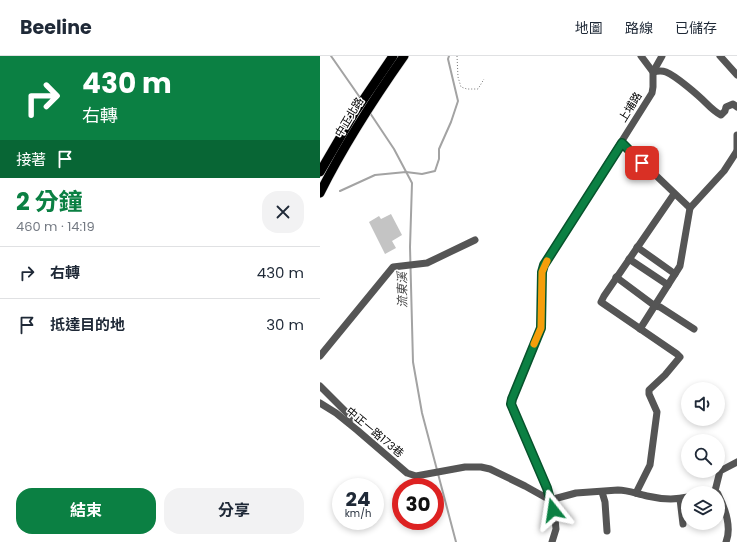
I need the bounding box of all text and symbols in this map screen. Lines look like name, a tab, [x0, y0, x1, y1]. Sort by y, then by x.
text: Beeline	[20, 14, 92, 41]
text: 地圖	[575, 18, 603, 38]
text: 路線	[625, 18, 653, 38]
text: 已儲存	[675, 18, 717, 38]
text: 430 m	[82, 64, 172, 103]
icon: right	[16, 72, 68, 124]
street label: 上埔路	[614, 89, 646, 125]
street label: 中正北路	[331, 94, 367, 140]
text: 右轉	[82, 103, 118, 128]
pin	[625, 146, 659, 180]
icon: arrive	[54, 148, 76, 170]
text: 接著	[16, 149, 46, 170]
icon: arrive	[631, 152, 653, 174]
text: 2 分鐘	[16, 185, 83, 218]
button: close	[262, 191, 304, 233]
text: 460 m · 14:19	[16, 217, 95, 236]
icon: right	[16, 262, 38, 284]
text: 右轉	[50, 262, 80, 283]
text: 430 m	[257, 262, 304, 283]
water label: 流東溪	[393, 270, 411, 308]
icon: arrive	[16, 314, 38, 336]
text: 抵達目的地	[50, 314, 125, 335]
text: 30 m	[266, 314, 304, 335]
map controls	[681, 382, 725, 530]
button: sound	[681, 382, 725, 426]
street label: 中正一路173巷	[343, 403, 407, 461]
button: search	[681, 434, 725, 478]
speed limit sign: 30	[392, 478, 444, 530]
text: 24	[346, 485, 370, 513]
button: layers	[681, 486, 725, 530]
button: 結束	[16, 488, 156, 534]
button: 分享	[164, 488, 304, 534]
position arrow	[532, 489, 574, 531]
text: km/h	[345, 506, 371, 521]

